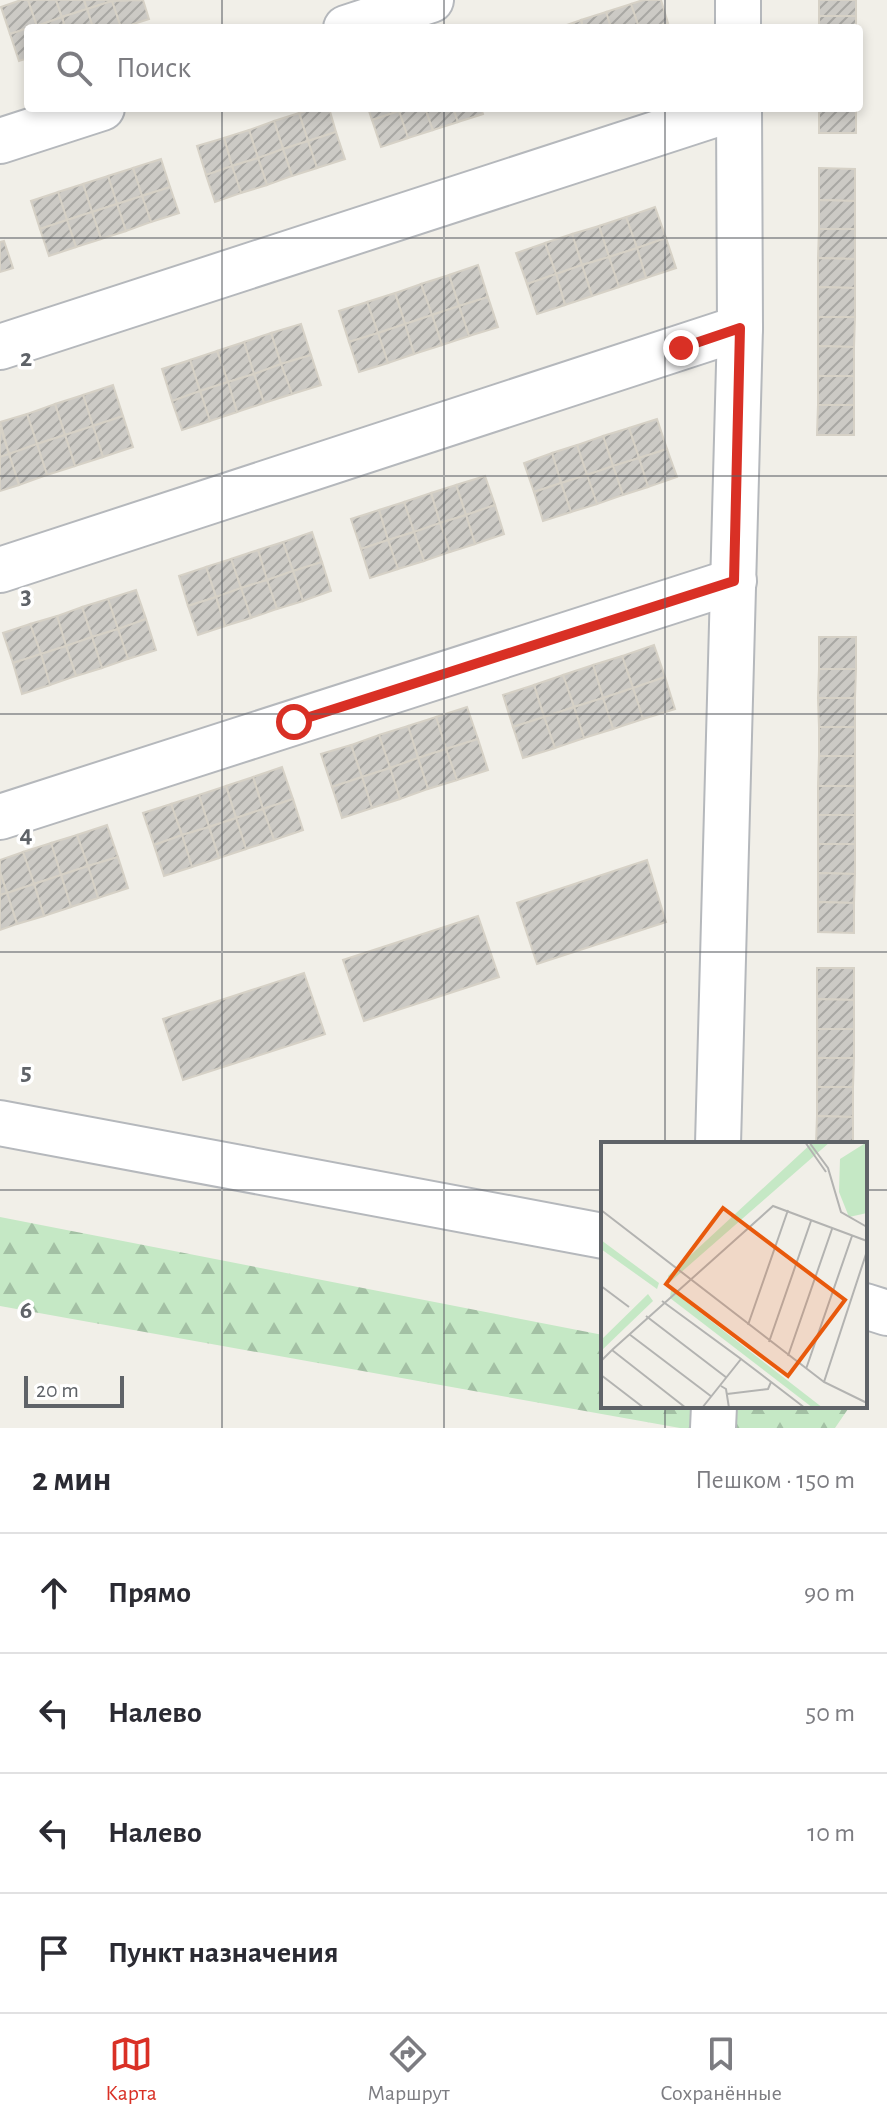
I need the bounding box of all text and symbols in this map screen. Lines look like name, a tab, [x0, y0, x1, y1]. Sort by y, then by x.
search box	[24, 24, 863, 112]
icon: search	[52, 46, 96, 90]
text: Поиск	[116, 53, 191, 83]
route end	[663, 330, 699, 366]
text: 2	[20, 345, 32, 371]
text: 3	[20, 583, 32, 609]
route start	[276, 704, 312, 740]
text: 4	[19, 821, 33, 847]
text: 5	[20, 1059, 32, 1085]
inset map	[601, 1142, 867, 1408]
text: 6	[20, 1297, 32, 1323]
scale bar	[24, 1372, 124, 1408]
text: 20 m	[36, 1379, 79, 1401]
text: 2 мин	[32, 1463, 112, 1497]
text: Пешком · 150 m	[695, 1467, 855, 1493]
icon: ahead	[32, 1571, 76, 1615]
text: Прямо	[108, 1578, 191, 1608]
text: 90 m	[804, 1580, 855, 1606]
icon: left	[32, 1691, 76, 1735]
text: Налево	[108, 1698, 202, 1728]
text: 50 m	[805, 1700, 855, 1726]
icon: left	[32, 1811, 76, 1855]
text: Налево	[108, 1818, 202, 1848]
text: 10 m	[807, 1820, 855, 1846]
icon: arrive	[32, 1931, 76, 1975]
text: Пункт назначения	[108, 1938, 339, 1968]
tab: Карта	[105, 2032, 157, 2106]
tab: Маршрут	[367, 2032, 450, 2106]
tab: Сохранённые	[660, 2032, 782, 2106]

